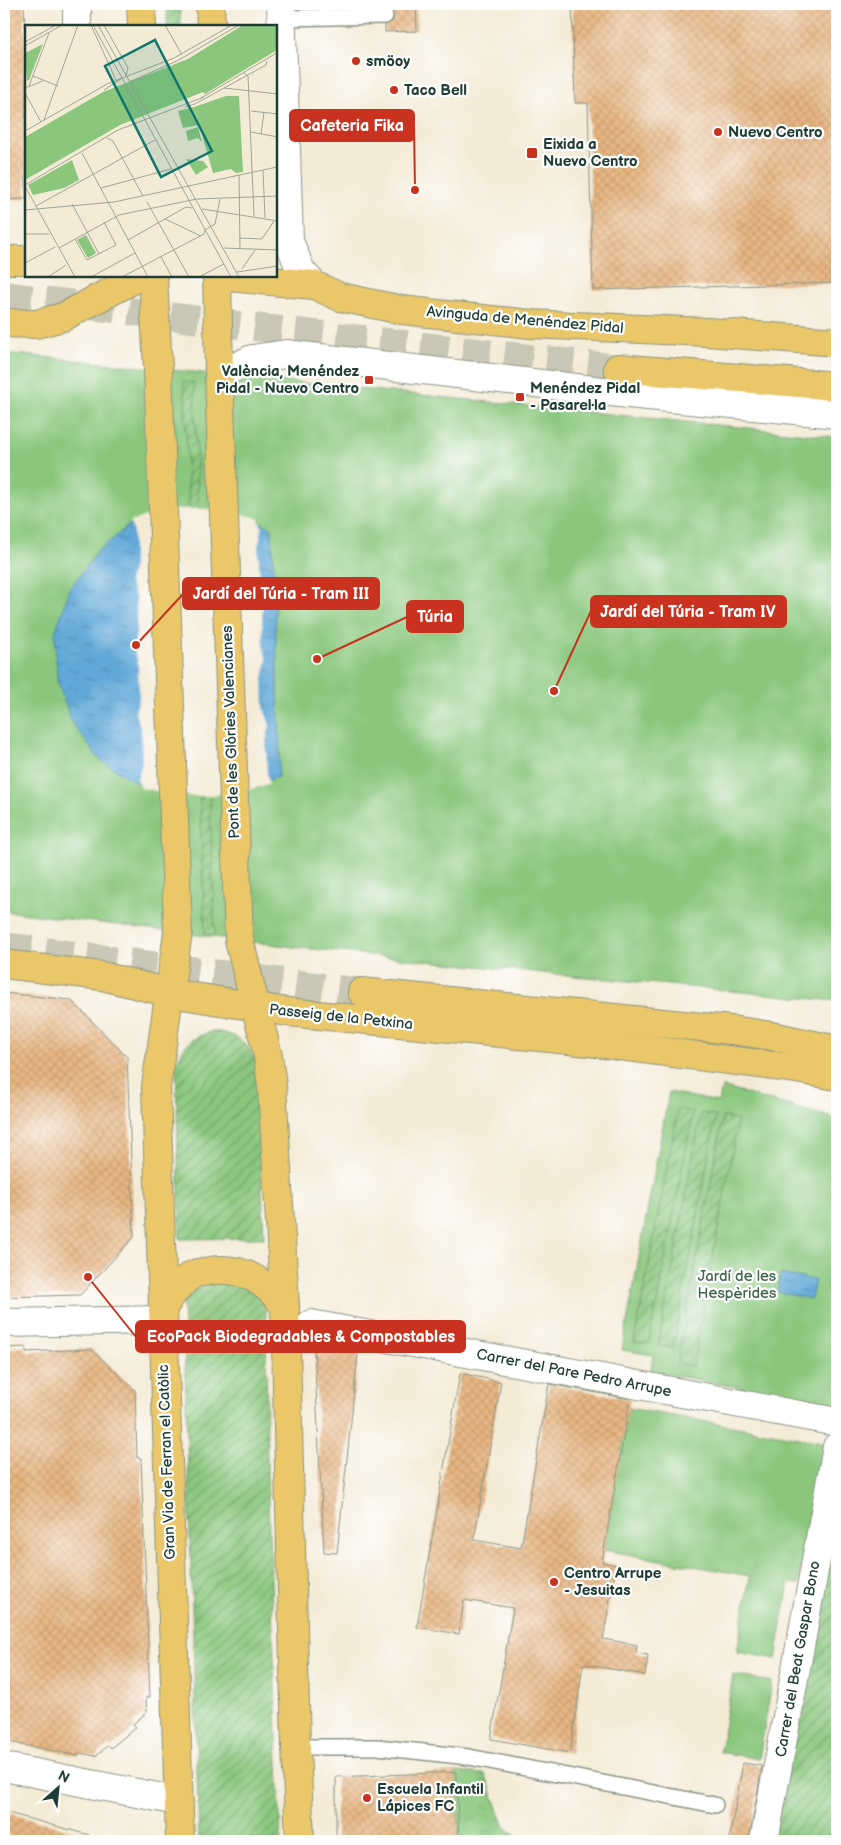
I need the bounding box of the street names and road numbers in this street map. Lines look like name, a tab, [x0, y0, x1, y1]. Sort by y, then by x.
street label: Avinguda de Menéndez Pidal	[426, 302, 624, 338]
street label: Pont de les Glòries Valencianes	[218, 625, 244, 839]
street label: Passeig de la Petxina	[268, 1000, 414, 1034]
street label: Carrer del Pare Pedro Arrupe	[475, 1345, 673, 1401]
street label: Gran Via de Ferran el Catòlic	[154, 1364, 180, 1560]
street label: Carrer del Beat Gaspar Bono	[771, 1559, 825, 1759]

